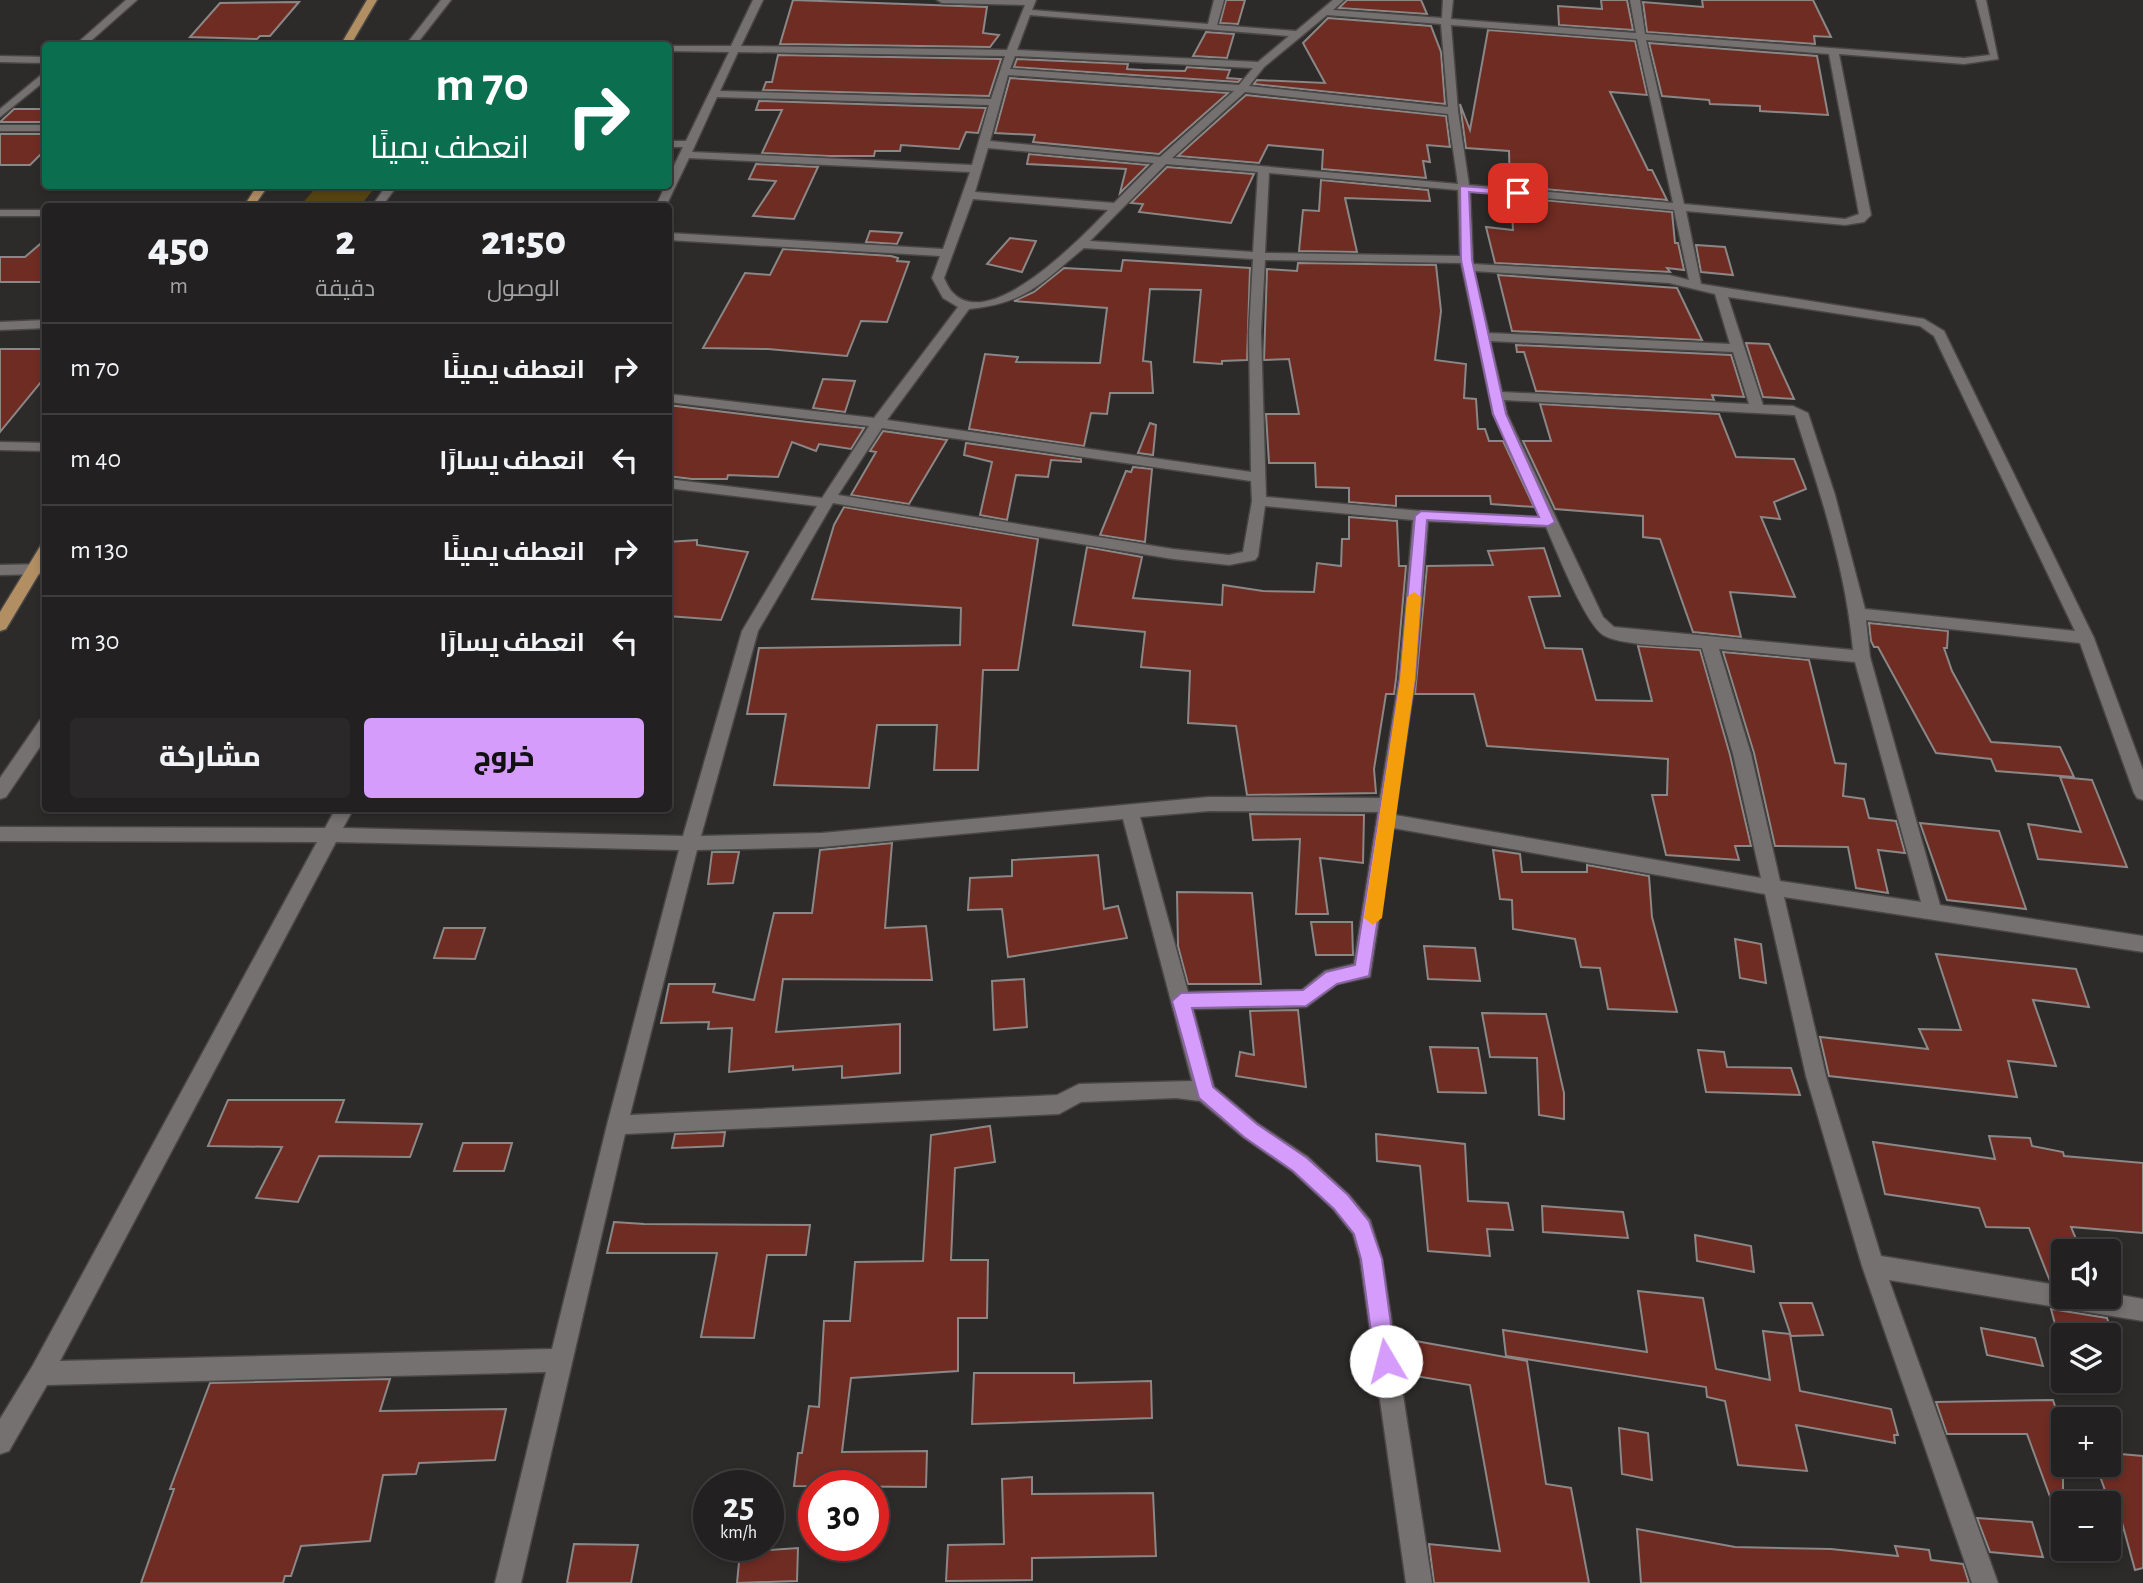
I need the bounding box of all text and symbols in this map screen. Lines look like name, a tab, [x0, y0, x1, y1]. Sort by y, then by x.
text: 70 m	[435, 61, 529, 110]
icon: right	[553, 70, 644, 161]
text: انعطف يمينًا	[370, 132, 529, 164]
pin	[1488, 163, 1548, 223]
icon: arrive	[1499, 174, 1537, 212]
text: 2	[335, 220, 355, 262]
text: 21:50	[481, 220, 566, 262]
text: 450	[148, 227, 210, 269]
text: m	[169, 275, 188, 298]
text: دقيقة	[315, 278, 375, 301]
text: الوصول	[487, 278, 560, 301]
icon: right	[606, 350, 644, 388]
text: 70 m	[70, 355, 120, 381]
text: انعطف يمينًا	[442, 357, 585, 383]
icon: left	[606, 441, 644, 479]
text: 40 m	[70, 446, 121, 472]
text: انعطف يسارًا	[439, 448, 585, 474]
icon: right	[606, 532, 644, 570]
text: 130 m	[70, 537, 129, 563]
text: انعطف يمينًا	[442, 539, 585, 565]
icon: left	[606, 623, 644, 661]
text: 30 m	[70, 628, 120, 654]
text: انعطف يسارًا	[439, 630, 585, 656]
button: مشاركة	[70, 718, 350, 798]
button: خروج	[364, 718, 644, 798]
map controls	[2051, 1239, 2121, 1561]
button: sound	[2051, 1239, 2121, 1309]
button: layers	[2051, 1323, 2121, 1393]
position arrow	[1349, 1324, 1423, 1398]
button: +	[2051, 1407, 2121, 1477]
speed limit sign: 30	[798, 1470, 889, 1561]
text: 25	[723, 1489, 754, 1524]
button: −	[2051, 1491, 2121, 1561]
text: km/h	[720, 1524, 757, 1542]

